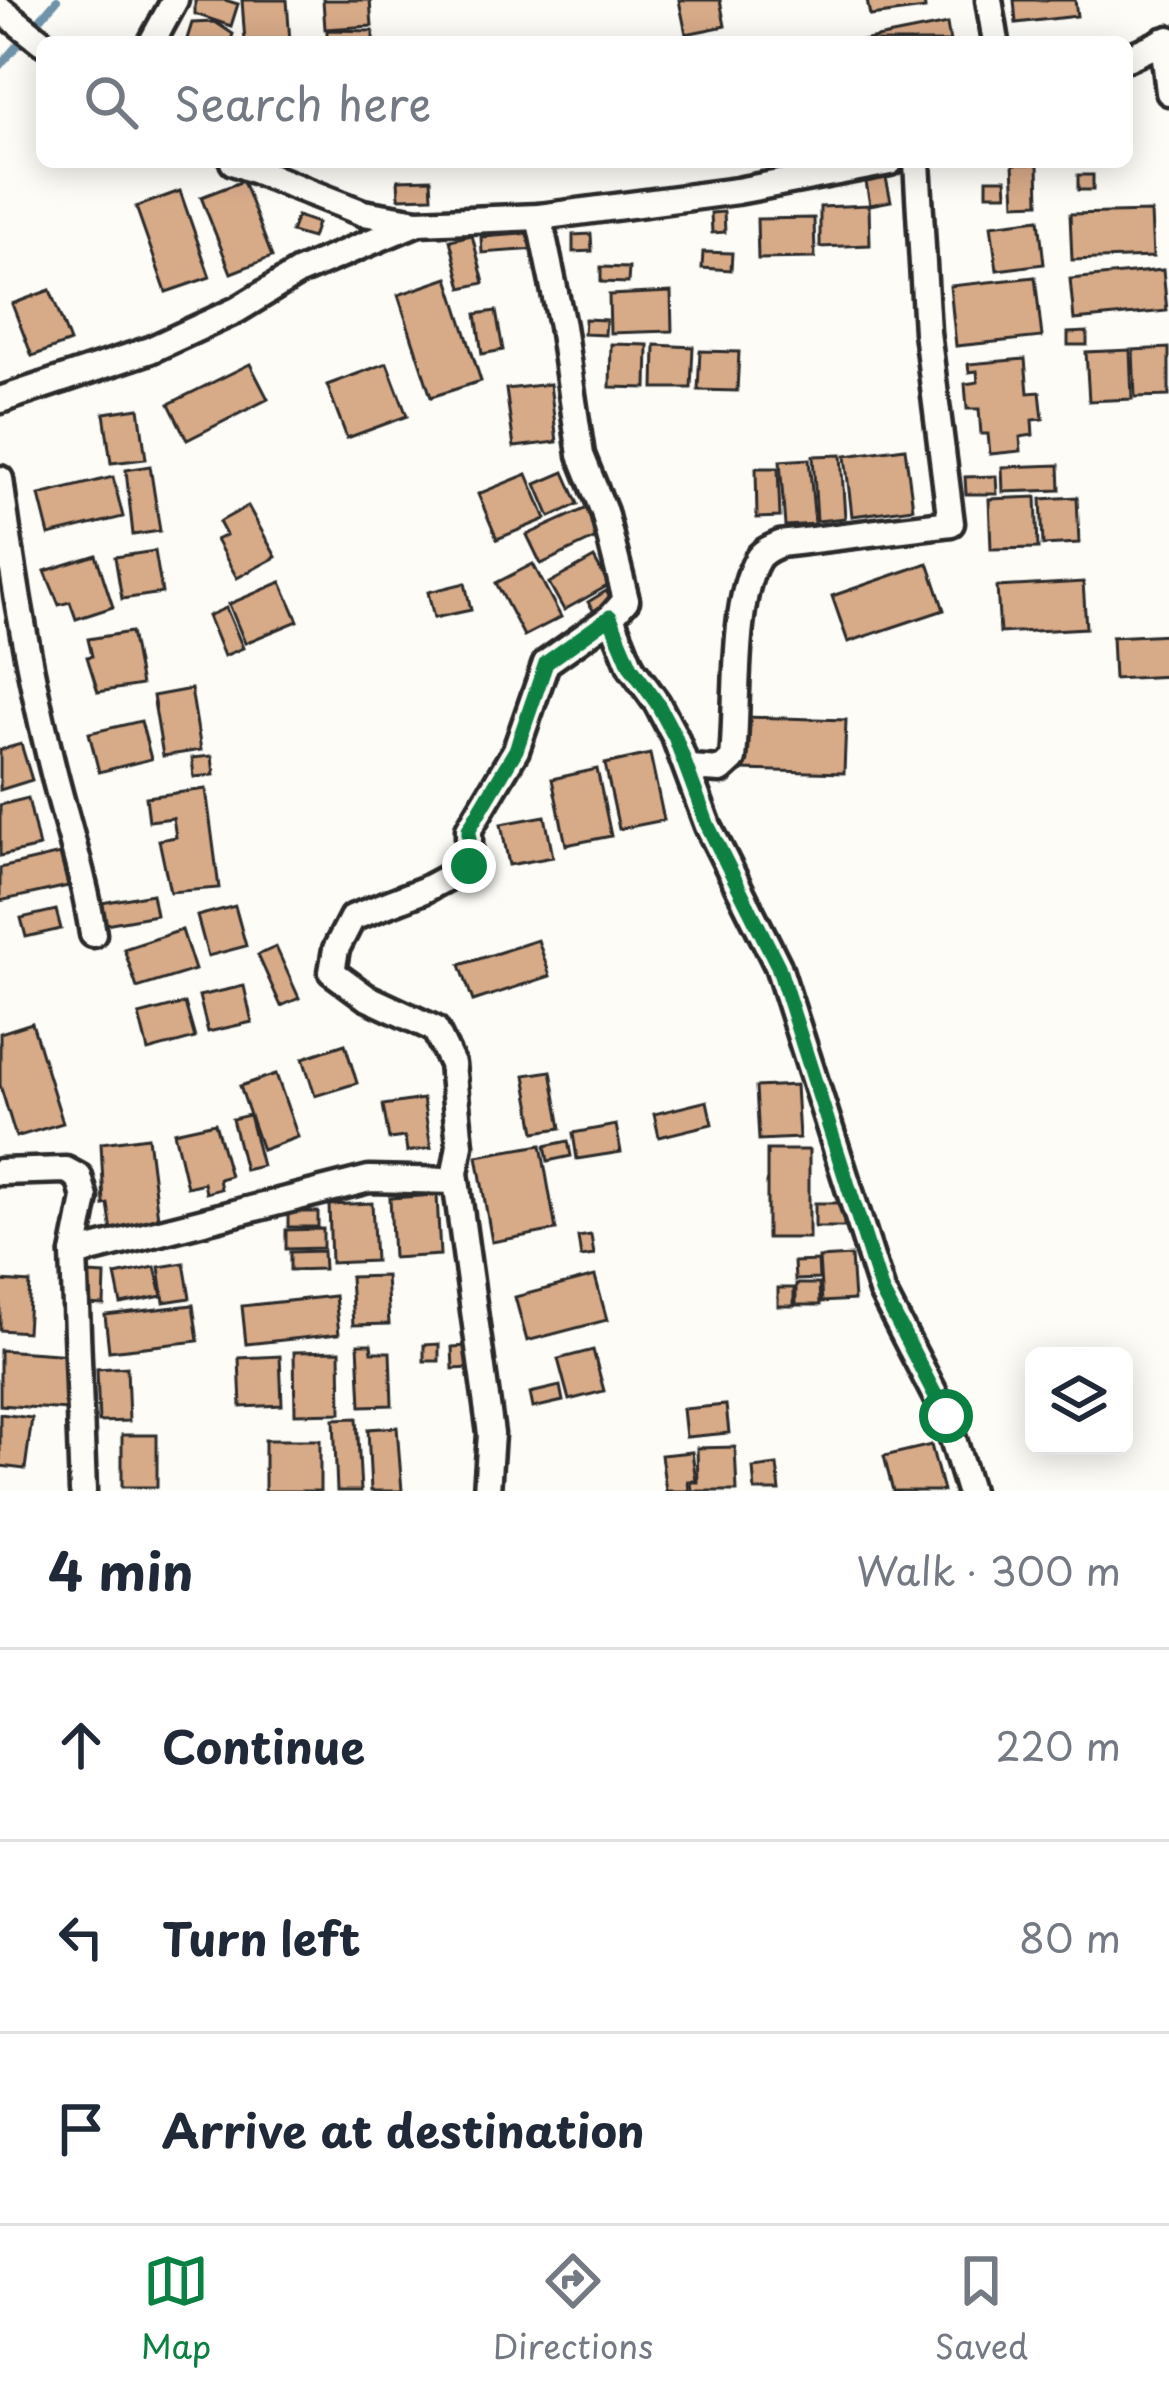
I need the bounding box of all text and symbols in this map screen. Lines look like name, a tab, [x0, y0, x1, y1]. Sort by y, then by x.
search box	[36, 36, 1133, 168]
text: Search here	[174, 68, 431, 136]
icon: search	[78, 69, 144, 135]
route end	[442, 839, 496, 893]
map controls	[1025, 1347, 1133, 1455]
button: layers	[1025, 1347, 1133, 1455]
route start	[919, 1389, 973, 1443]
text: 4 min	[48, 1531, 193, 1608]
text: Walk · 300 m	[856, 1540, 1121, 1599]
text: Continue	[162, 1711, 365, 1779]
icon: ahead	[48, 1712, 114, 1778]
text: 220 m	[996, 1715, 1121, 1774]
text: Turn left	[162, 1903, 361, 1971]
icon: left	[48, 1904, 114, 1970]
text: 80 m	[1019, 1907, 1121, 1966]
text: Arrive at destination	[162, 2095, 645, 2163]
icon: arrive	[48, 2096, 114, 2162]
tab: Map	[141, 2248, 211, 2370]
tab: Directions	[493, 2248, 653, 2370]
tab: Saved	[935, 2248, 1028, 2370]

